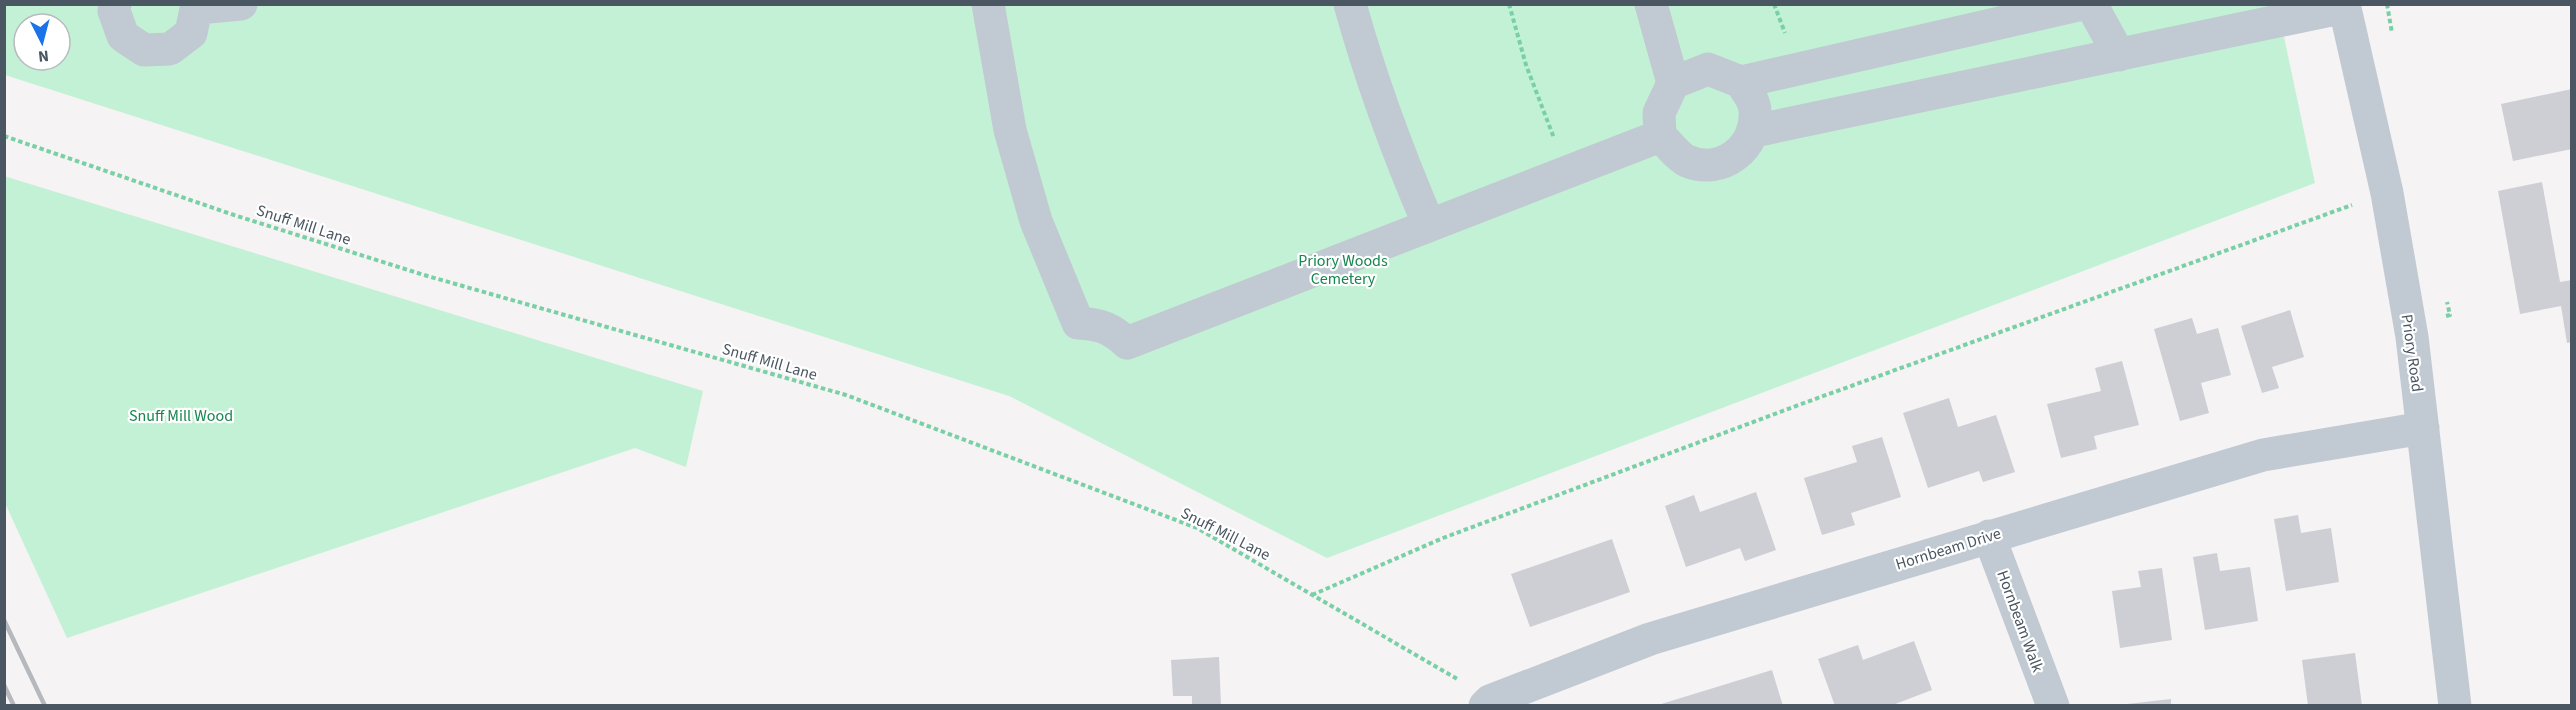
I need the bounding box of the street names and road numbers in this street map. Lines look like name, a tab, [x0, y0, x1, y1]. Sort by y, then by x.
street label: Snuff Mill Lane	[254, 199, 354, 251]
street label: Priory Road	[2396, 313, 2428, 393]
street label: Snuff Mill Lane	[720, 338, 820, 386]
street label: Snuff Mill Lane	[1177, 502, 1274, 566]
street label: Hornbeam Drive	[1893, 522, 2004, 575]
street label: Hornbeam Walk	[1991, 567, 2049, 675]

